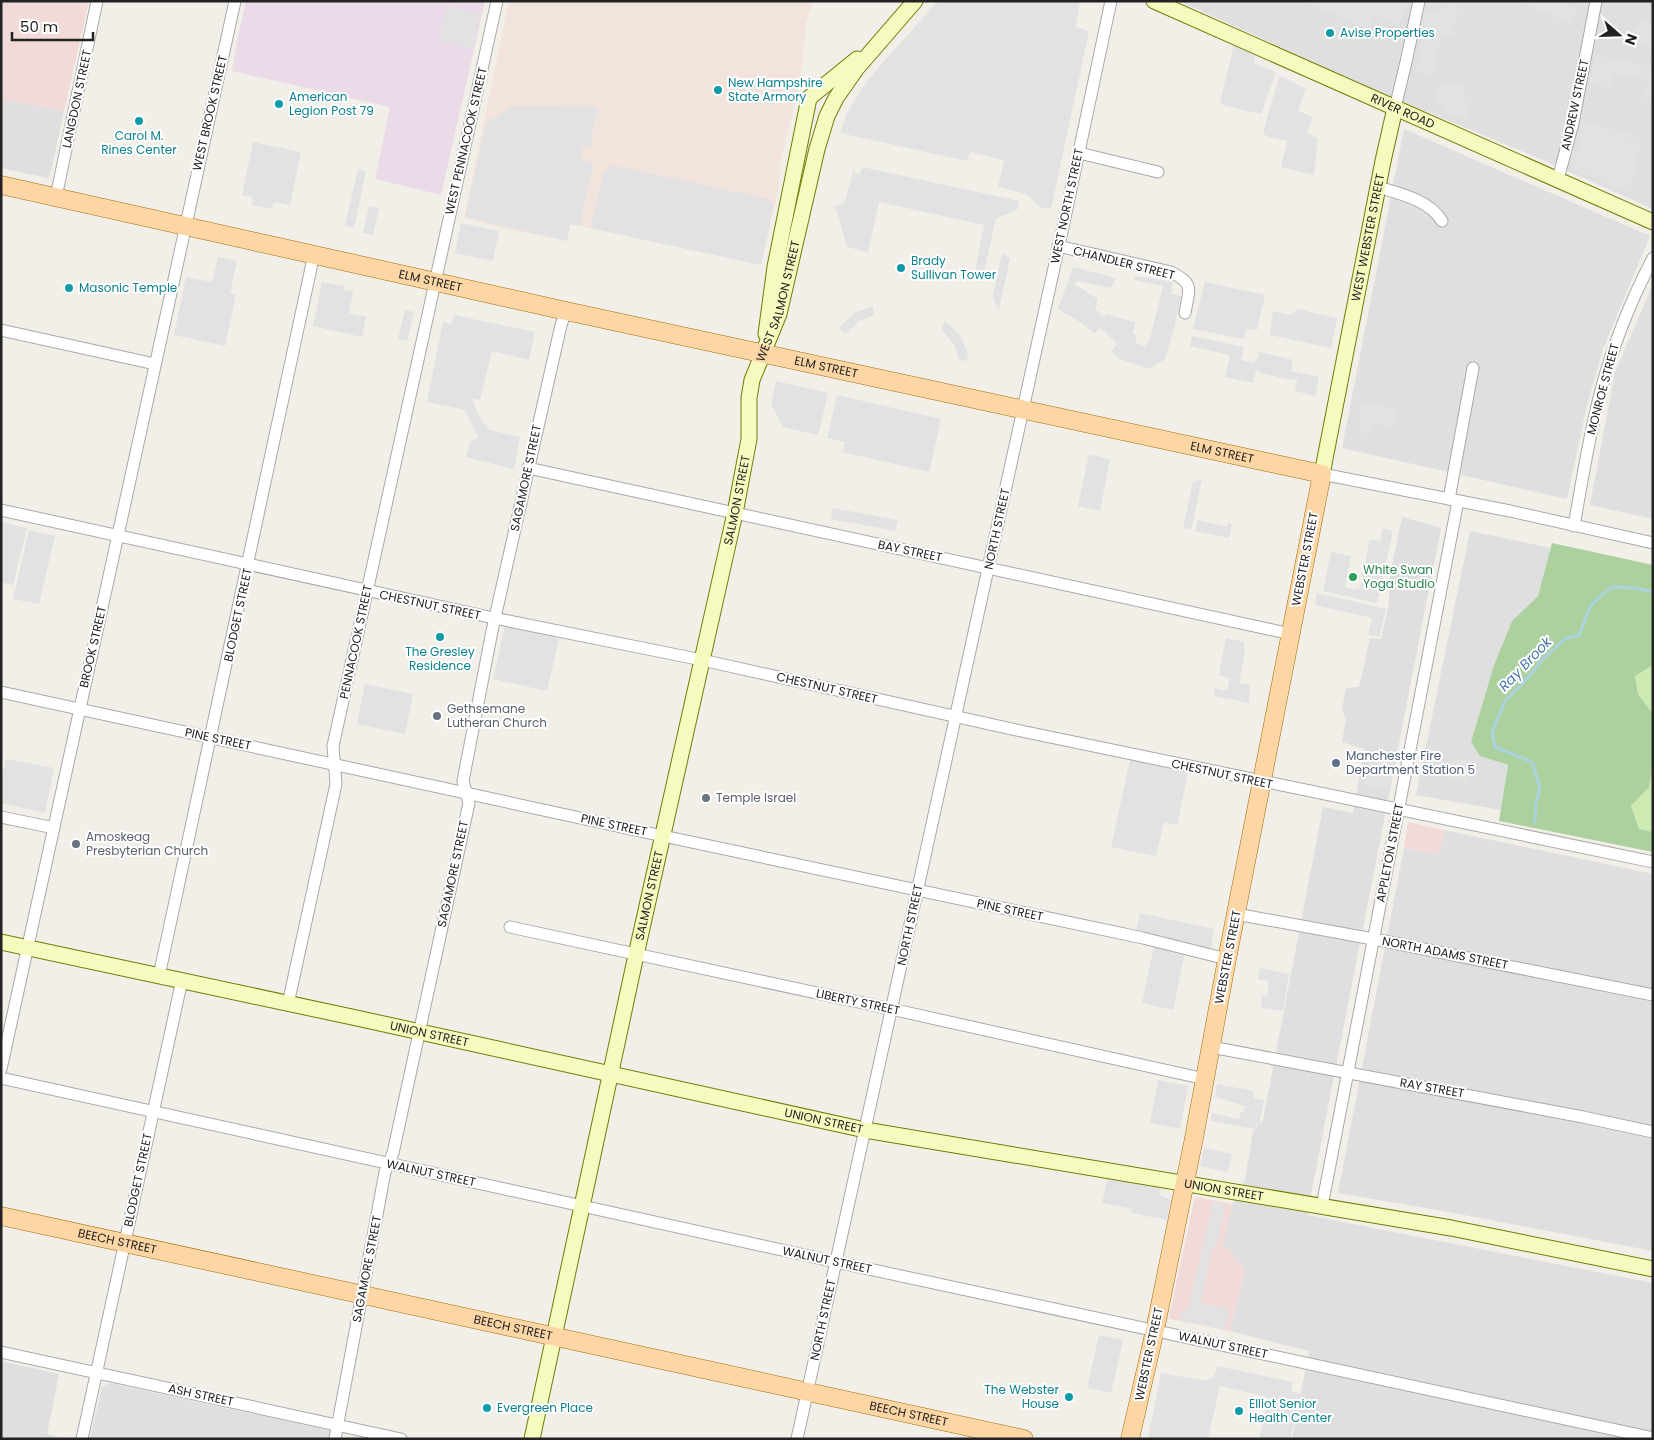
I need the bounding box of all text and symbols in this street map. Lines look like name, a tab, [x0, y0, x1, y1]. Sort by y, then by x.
scale bar	[12, 10, 94, 42]
north arrow	[1594, 10, 1644, 60]
text: 50 m	[20, 16, 58, 37]
place label: Avise Properties	[1340, 24, 1435, 41]
marker: Avise Properties	[1324, 27, 1336, 39]
text: N	[1620, 31, 1642, 48]
street label: LANGDON STREET	[58, 48, 95, 150]
street label: WEST BROOK STREET	[188, 53, 231, 172]
street label: ANDREW STREET	[1557, 57, 1593, 152]
street label: WEST PENNACOOK STREET	[440, 65, 491, 216]
place label: New Hampshire State Armory	[728, 74, 823, 105]
marker: New Hampshire State Armory	[712, 84, 724, 96]
place label: American Legion Post 79	[289, 88, 374, 119]
street label: RIVER ROAD	[1368, 89, 1438, 132]
marker: American Legion Post 79	[273, 98, 285, 110]
marker: Carol M. Rines Center	[133, 115, 145, 127]
place label: Carol M. Rines Center	[101, 127, 177, 158]
street label: WEST NORTH STREET	[1046, 146, 1087, 265]
street label: WEST WEBSTER STREET	[1347, 172, 1388, 303]
street label: WEST SALMON STREET	[751, 238, 804, 364]
street label: CHANDLER STREET	[1072, 242, 1177, 283]
place label: Brady Sullivan Tower	[911, 252, 997, 283]
marker: Brady Sullivan Tower	[895, 262, 907, 274]
street label: ELM STREET	[397, 265, 464, 296]
place label: Masonic Temple	[79, 279, 177, 296]
marker: Masonic Temple	[63, 282, 75, 294]
street label: MONROE STREET	[1582, 341, 1623, 436]
street label: ELM STREET	[793, 351, 860, 382]
street label: SAGAMORE STREET	[506, 423, 545, 533]
street label: ELM STREET	[1189, 437, 1256, 467]
street label: SALMON STREET	[719, 453, 754, 547]
street label: NORTH STREET	[980, 486, 1014, 571]
street label: WEBSTER STREET	[1287, 510, 1322, 607]
street label: BAY STREET	[876, 535, 944, 566]
place label: White Swan Yoga Studio	[1363, 561, 1435, 592]
street label: BLODGET STREET	[219, 566, 256, 663]
marker: White Swan Yoga Studio	[1347, 571, 1359, 583]
street label: PENNACOOK STREET	[335, 583, 376, 701]
street label: CHESTNUT STREET	[378, 585, 483, 624]
street label: BROOK STREET	[75, 604, 110, 690]
marker: The Gresley Residence	[434, 631, 446, 643]
water label: Ray Brook	[1494, 632, 1557, 696]
place label: The Gresley Residence	[405, 643, 475, 674]
street label: CHESTNUT STREET	[775, 668, 880, 708]
place label: Gethsemane Lutheran Church	[447, 700, 547, 731]
marker: Gethsemane Lutheran Church	[431, 710, 443, 722]
street label: PINE STREET	[183, 723, 253, 754]
place label: Manchester Fire Department Station 5	[1346, 747, 1475, 778]
street label: CHESTNUT STREET	[1170, 754, 1275, 793]
marker: Manchester Fire Department Station 5	[1330, 757, 1342, 769]
place label: Temple Israel	[716, 789, 796, 806]
marker: Temple Israel	[700, 792, 712, 804]
street label: APPLETON STREET	[1372, 801, 1408, 904]
street label: PINE STREET	[579, 809, 649, 840]
street label: SAGAMORE STREET	[433, 819, 472, 929]
place label: Amoskeag Presbyterian Church	[86, 828, 208, 859]
marker: Amoskeag Presbyterian Church	[70, 838, 82, 850]
street label: SALMON STREET	[631, 848, 667, 942]
street label: NORTH STREET	[893, 882, 927, 967]
street label: PINE STREET	[975, 894, 1045, 925]
street label: WEBSTER STREET	[1210, 908, 1245, 1005]
street label: NORTH ADAMS STREET	[1381, 932, 1510, 973]
street label: LIBERTY STREET	[815, 984, 902, 1019]
street label: UNION STREET	[388, 1017, 471, 1051]
street label: RAY STREET	[1398, 1073, 1466, 1102]
street label: UNION STREET	[783, 1103, 865, 1137]
street label: BLODGET STREET	[119, 1131, 156, 1228]
street label: WALNUT STREET	[385, 1155, 478, 1190]
street label: UNION STREET	[1183, 1175, 1265, 1205]
street label: SAGAMORE STREET	[348, 1213, 385, 1324]
street label: BEECH STREET	[76, 1224, 159, 1258]
street label: WALNUT STREET	[781, 1242, 874, 1277]
street label: NORTH STREET	[806, 1277, 840, 1362]
street label: WEBSTER STREET	[1130, 1305, 1167, 1402]
street label: BEECH STREET	[472, 1310, 555, 1344]
street label: WALNUT STREET	[1177, 1327, 1270, 1362]
street label: ASH STREET	[167, 1379, 236, 1410]
place label: The Webster House	[984, 1381, 1060, 1412]
marker: The Webster House	[1063, 1391, 1075, 1403]
place label: Elliot Senior Health Center	[1249, 1395, 1332, 1426]
street label: BEECH STREET	[868, 1397, 950, 1430]
place label: Evergreen Place	[497, 1399, 593, 1416]
marker: Evergreen Place	[481, 1402, 493, 1414]
marker: Elliot Senior Health Center	[1233, 1405, 1245, 1417]

